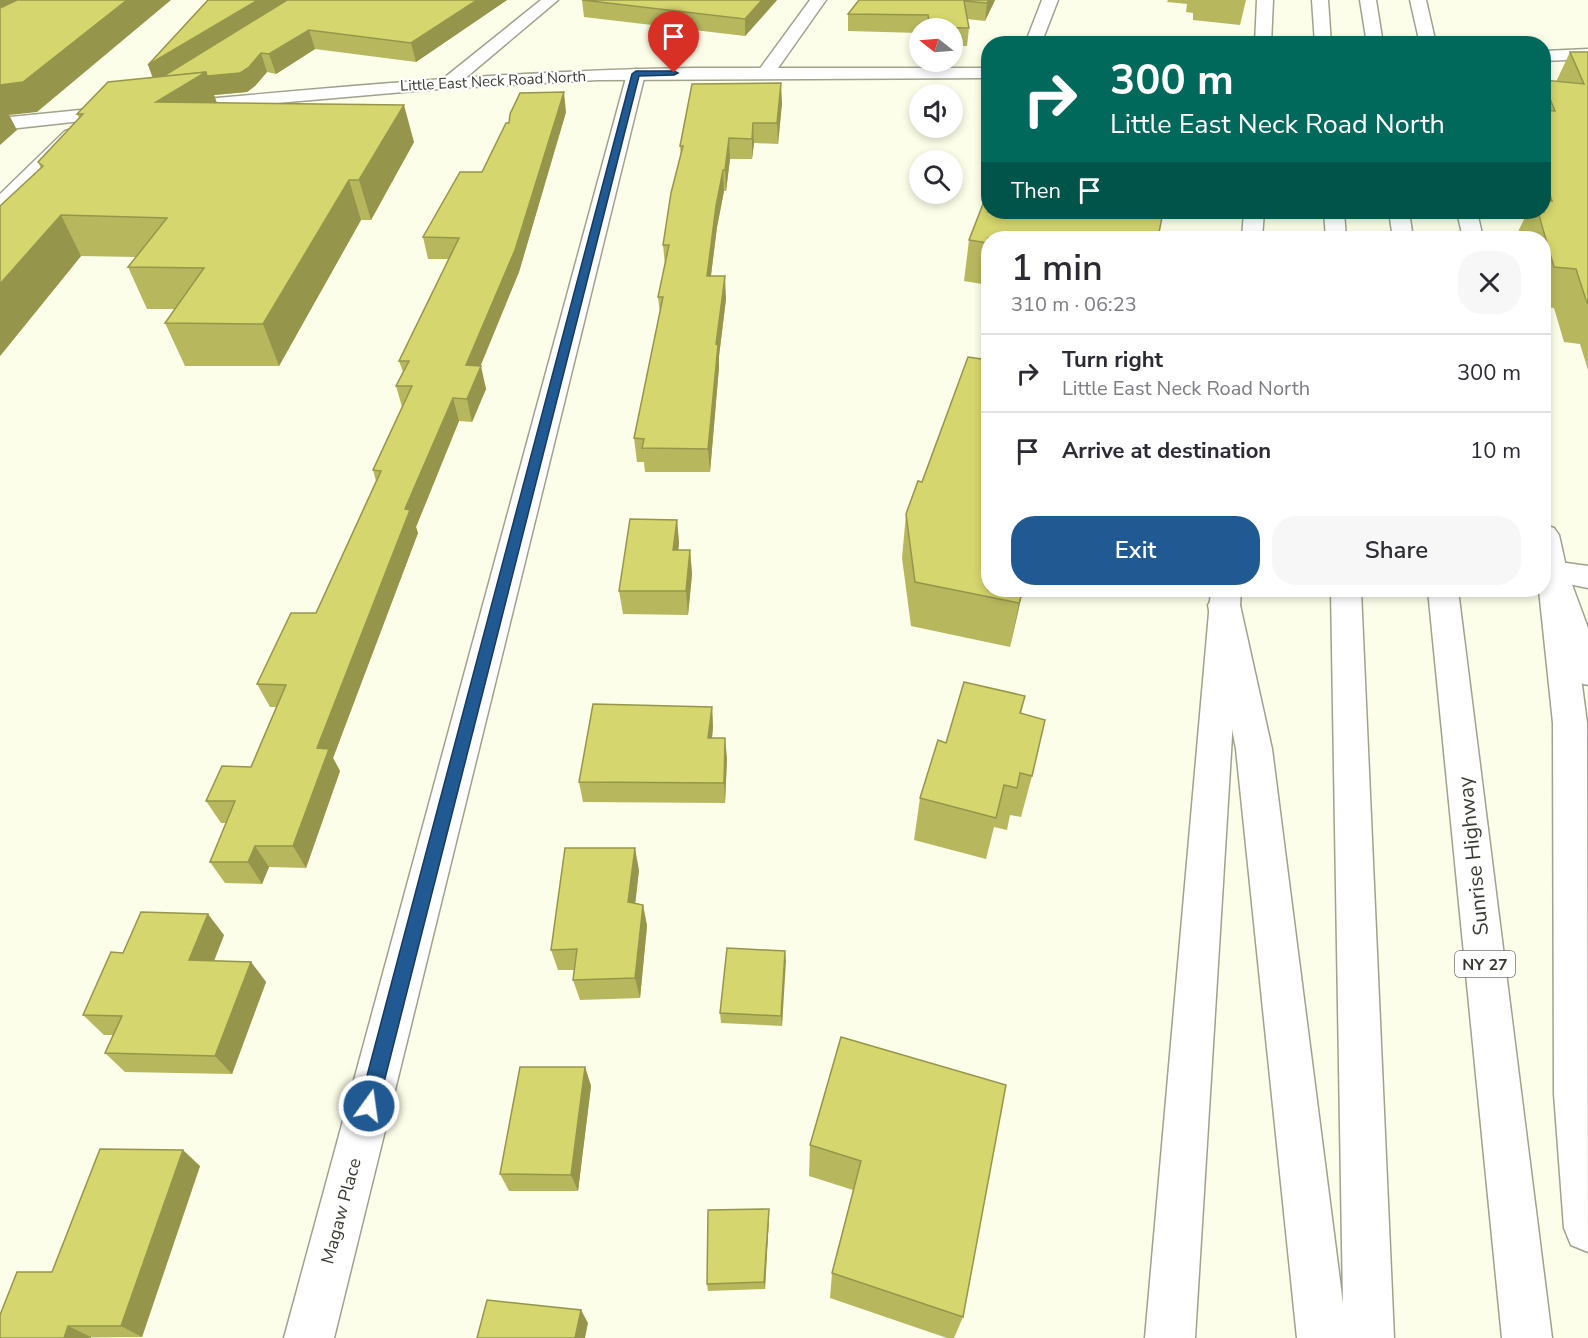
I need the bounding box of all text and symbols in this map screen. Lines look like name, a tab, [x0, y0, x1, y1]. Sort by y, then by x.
pin	[648, 11, 699, 73]
north arrow	[909, 18, 963, 72]
map controls	[909, 18, 963, 204]
icon: arrive	[657, 20, 690, 53]
text: 300 m	[1110, 52, 1234, 109]
icon: right	[1011, 60, 1089, 138]
street label: Little East Neck Road North	[400, 66, 586, 96]
button: sound	[909, 84, 963, 138]
text: Little East Neck Road North	[1110, 106, 1445, 143]
button: search	[909, 150, 963, 204]
icon: arrive	[1073, 174, 1106, 207]
text: Then	[1011, 176, 1061, 206]
text: 1 min	[1011, 244, 1103, 293]
button: close	[1458, 251, 1521, 314]
text: 310 m · 06:23	[1011, 291, 1137, 318]
text: Turn right	[1062, 345, 1163, 375]
icon: right	[1011, 357, 1044, 390]
text: 300 m	[1457, 358, 1521, 388]
text: Little East Neck Road North	[1062, 375, 1310, 402]
icon: arrive	[1011, 435, 1044, 468]
text: Arrive at destination	[1062, 436, 1271, 466]
text: 10 m	[1470, 436, 1521, 466]
button: Exit	[1011, 516, 1260, 585]
button: Share	[1272, 516, 1521, 585]
street label: Sunrise Highway	[1451, 775, 1495, 937]
road number: NY 27	[1455, 951, 1515, 977]
position arrow	[337, 1074, 401, 1138]
street label: Magaw Place	[315, 1155, 367, 1267]

